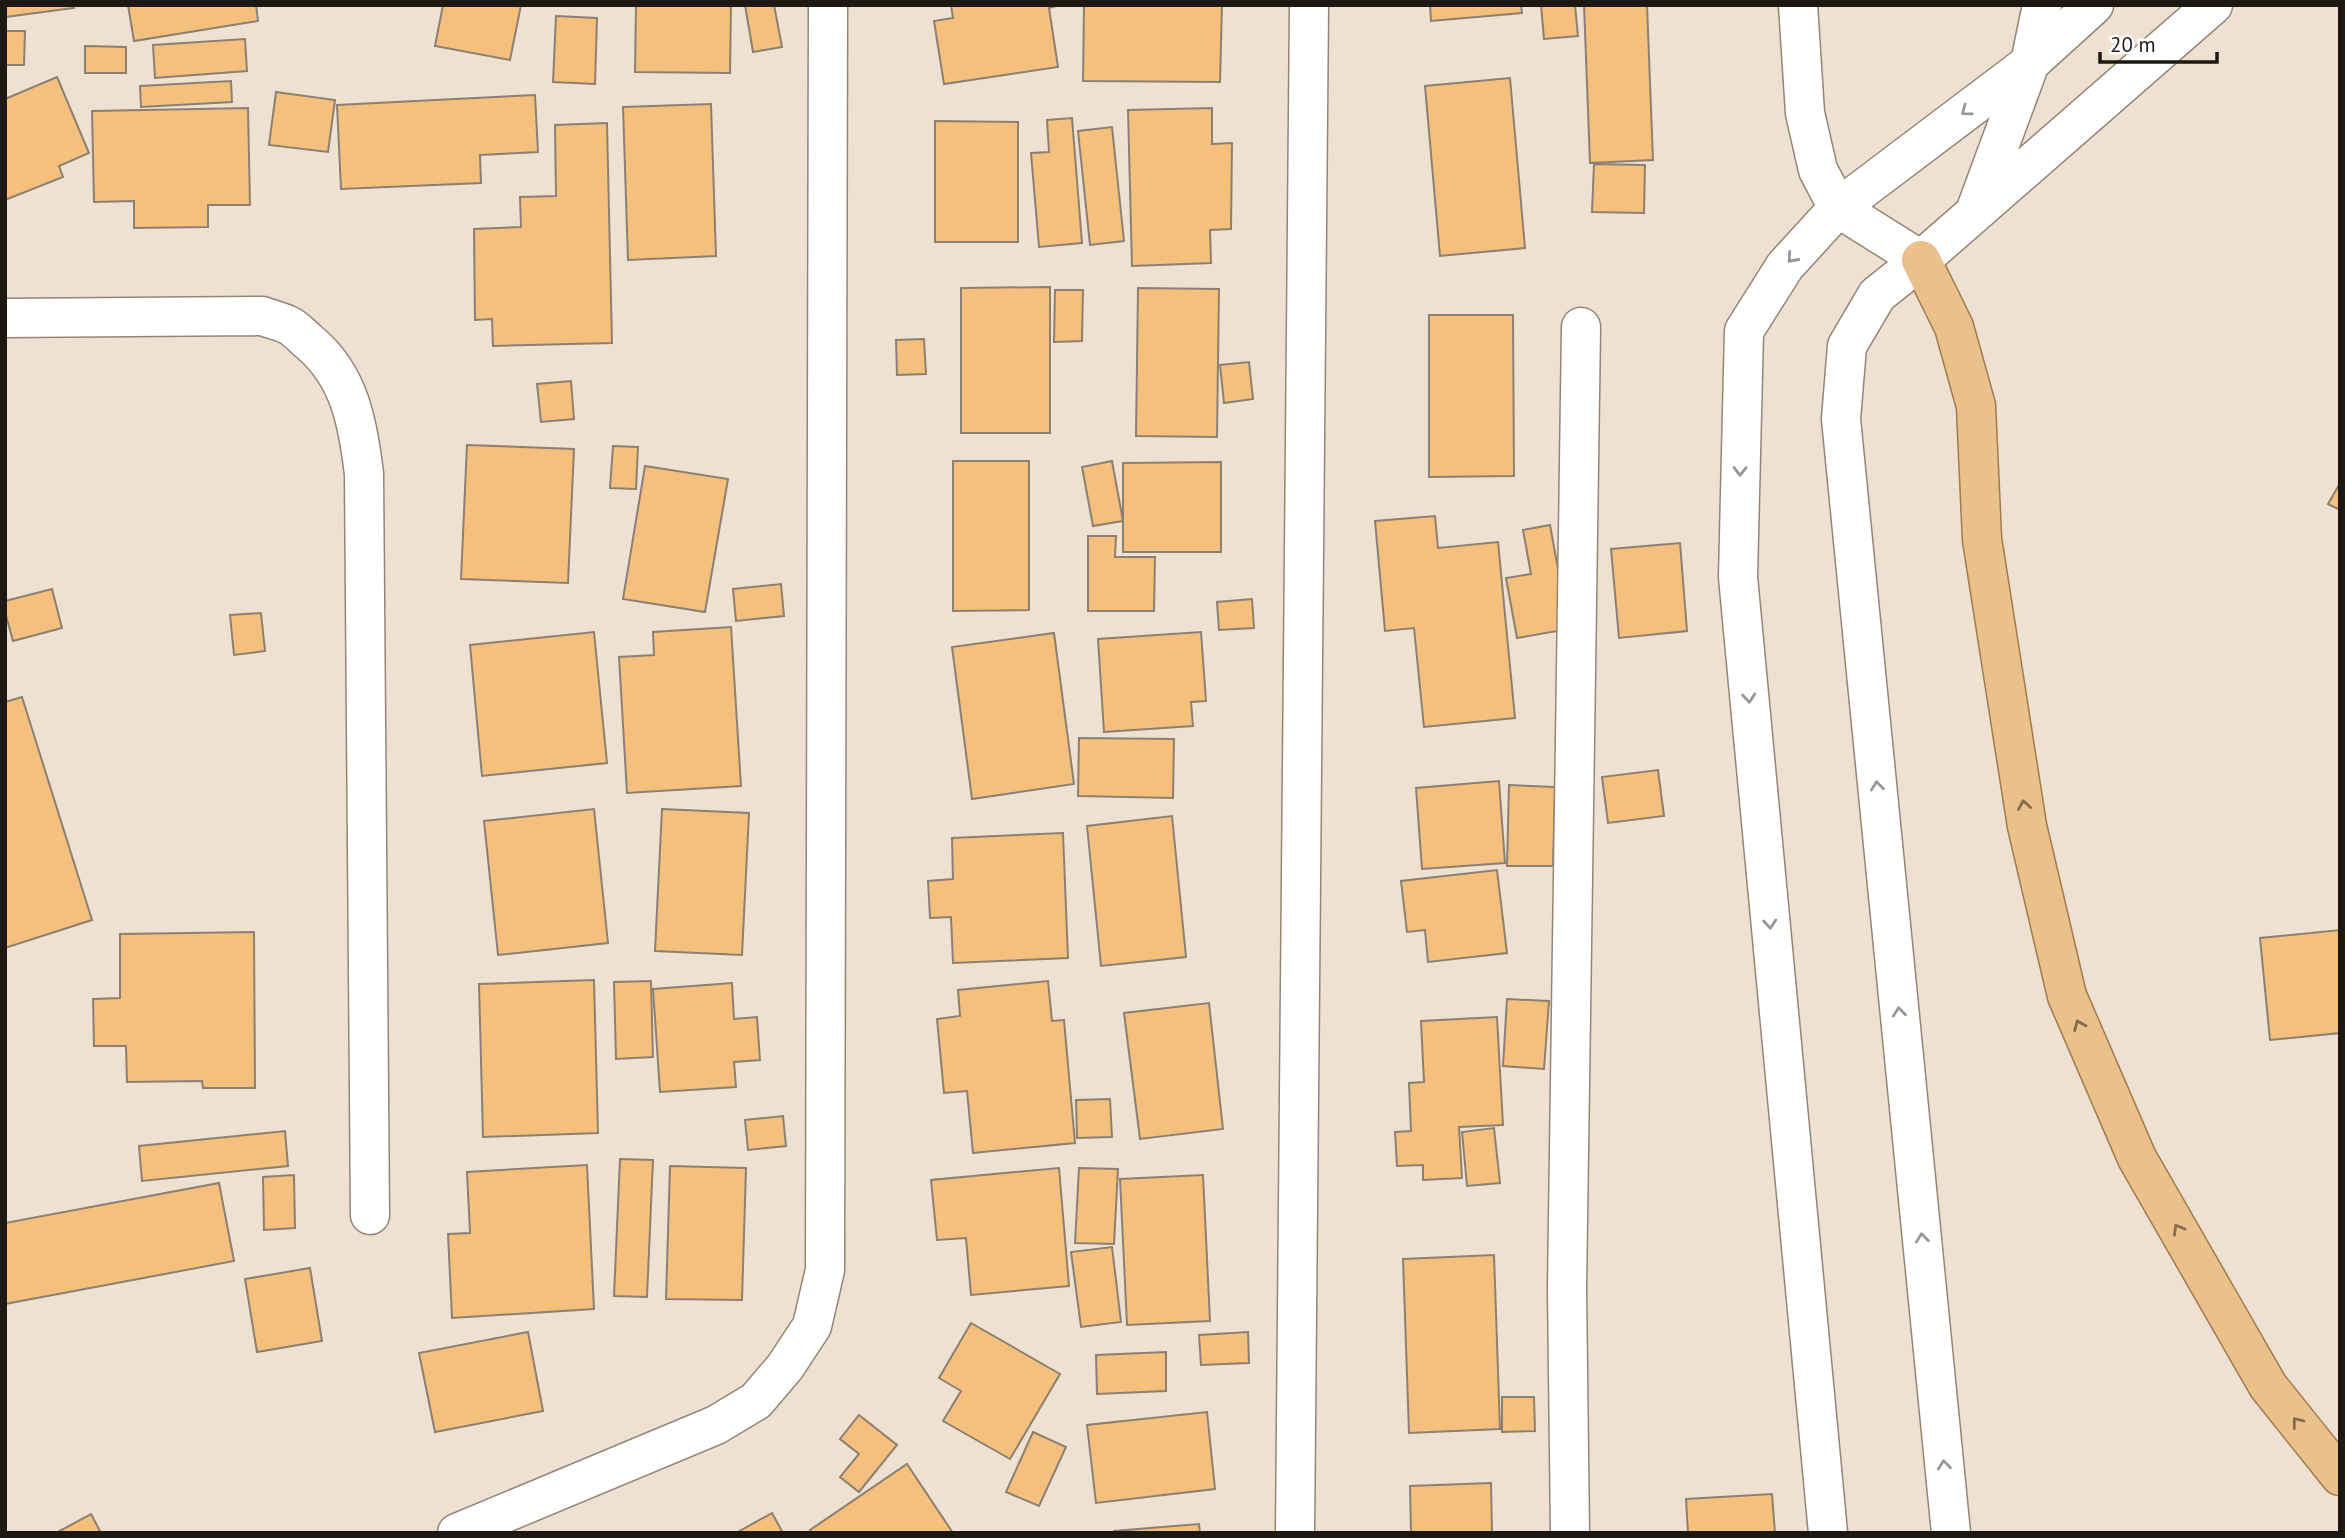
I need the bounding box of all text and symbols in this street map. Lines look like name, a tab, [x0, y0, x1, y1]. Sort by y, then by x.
scale bar	[2100, 21, 2217, 65]
text: 20 m	[2110, 31, 2156, 58]
one-way arrow	[1961, 103, 1974, 115]
one-way arrow	[1788, 250, 1800, 263]
one-way arrow	[1733, 466, 1748, 477]
one-way arrow	[1741, 693, 1756, 704]
one-way arrow	[1870, 780, 1885, 791]
one-way arrow	[2017, 799, 2032, 810]
one-way arrow	[1763, 919, 1778, 930]
one-way arrow	[1892, 1006, 1907, 1018]
one-way arrow	[2073, 1019, 2087, 1032]
one-way arrow	[2173, 1224, 2186, 1237]
one-way arrow	[1914, 1233, 1929, 1244]
one-way arrow	[2293, 1418, 2306, 1430]
one-way arrow	[1937, 1459, 1952, 1470]

